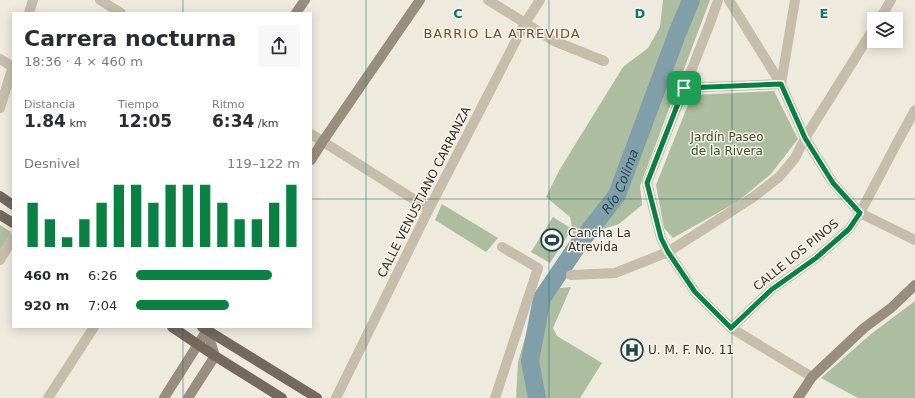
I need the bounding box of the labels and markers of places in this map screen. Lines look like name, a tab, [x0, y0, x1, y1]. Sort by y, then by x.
pin	[667, 71, 701, 105]
place label: Cancha La Atrevida	[568, 226, 631, 254]
sports icon: Cancha La Atrevida	[539, 227, 565, 253]
hospital icon: U. M. F. No. 11	[619, 337, 645, 363]
place label: U. M. F. No. 11	[648, 343, 734, 357]

